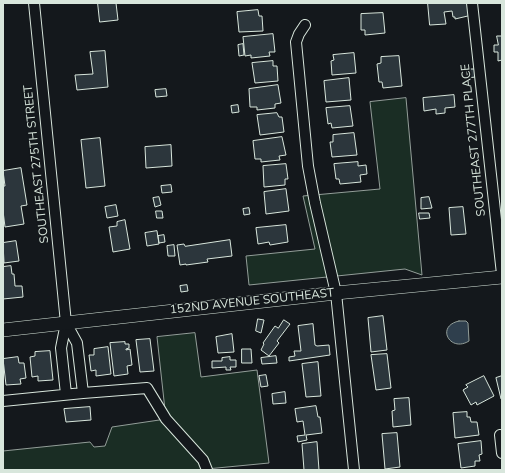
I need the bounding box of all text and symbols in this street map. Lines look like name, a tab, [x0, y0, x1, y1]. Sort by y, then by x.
street label: SOUTHEAST 277TH PLACE	[459, 63, 489, 217]
street label: SOUTHEAST 275TH STREET	[22, 84, 52, 244]
street label: 152ND AVENUE SOUTHEAST	[169, 286, 335, 318]

